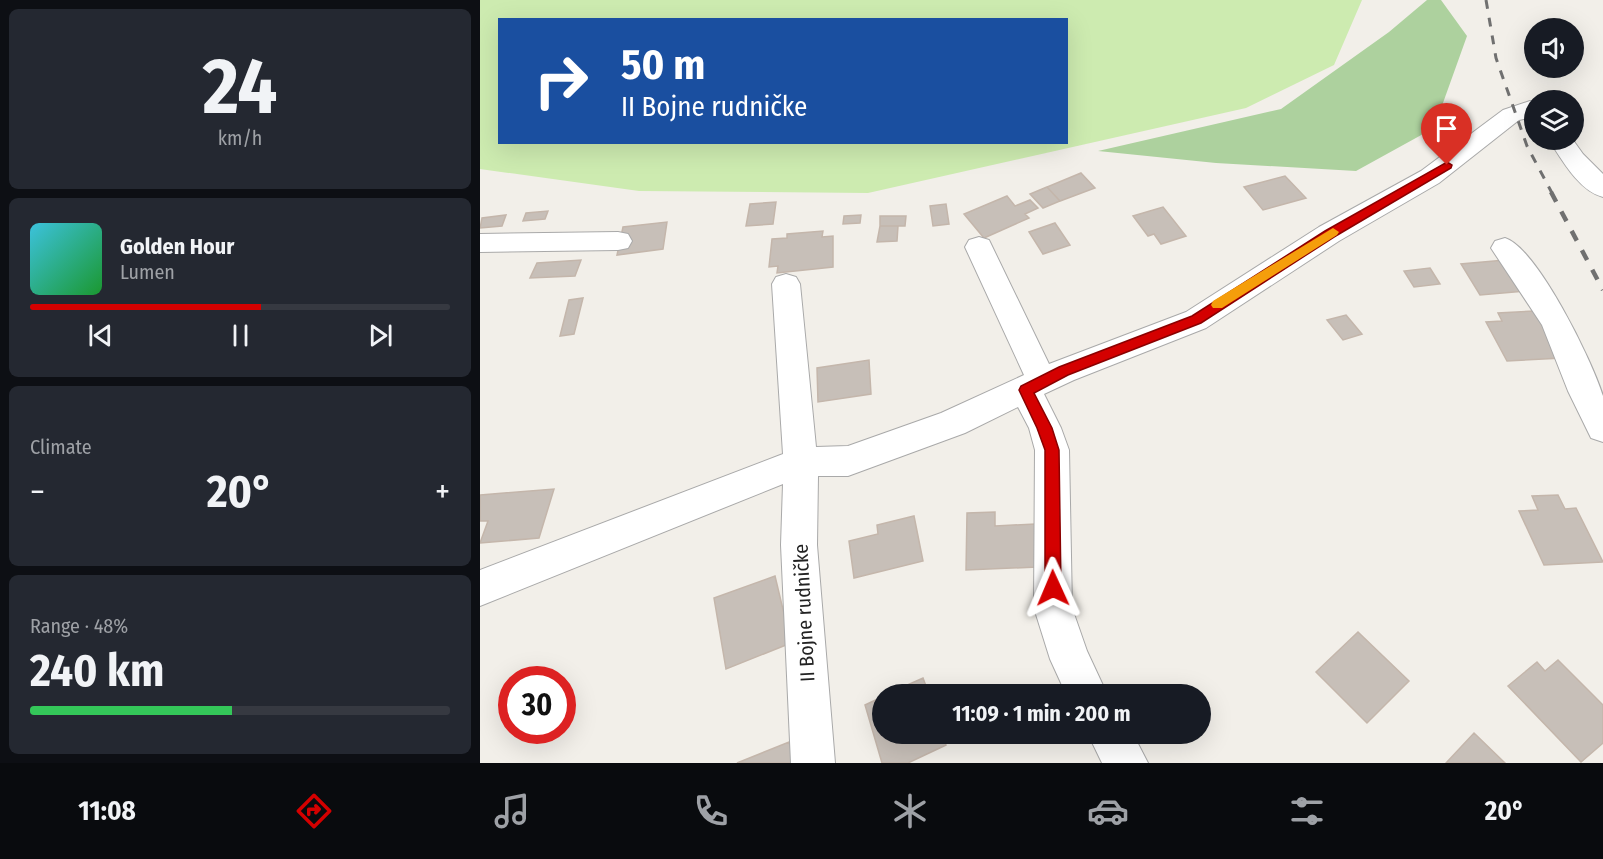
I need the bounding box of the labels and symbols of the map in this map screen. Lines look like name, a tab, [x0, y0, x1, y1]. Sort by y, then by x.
pin	[1421, 103, 1472, 165]
street label: II Bojne rudničke	[788, 543, 820, 683]
position arrow	[1021, 556, 1085, 620]
speed limit sign: 30	[498, 666, 576, 744]

